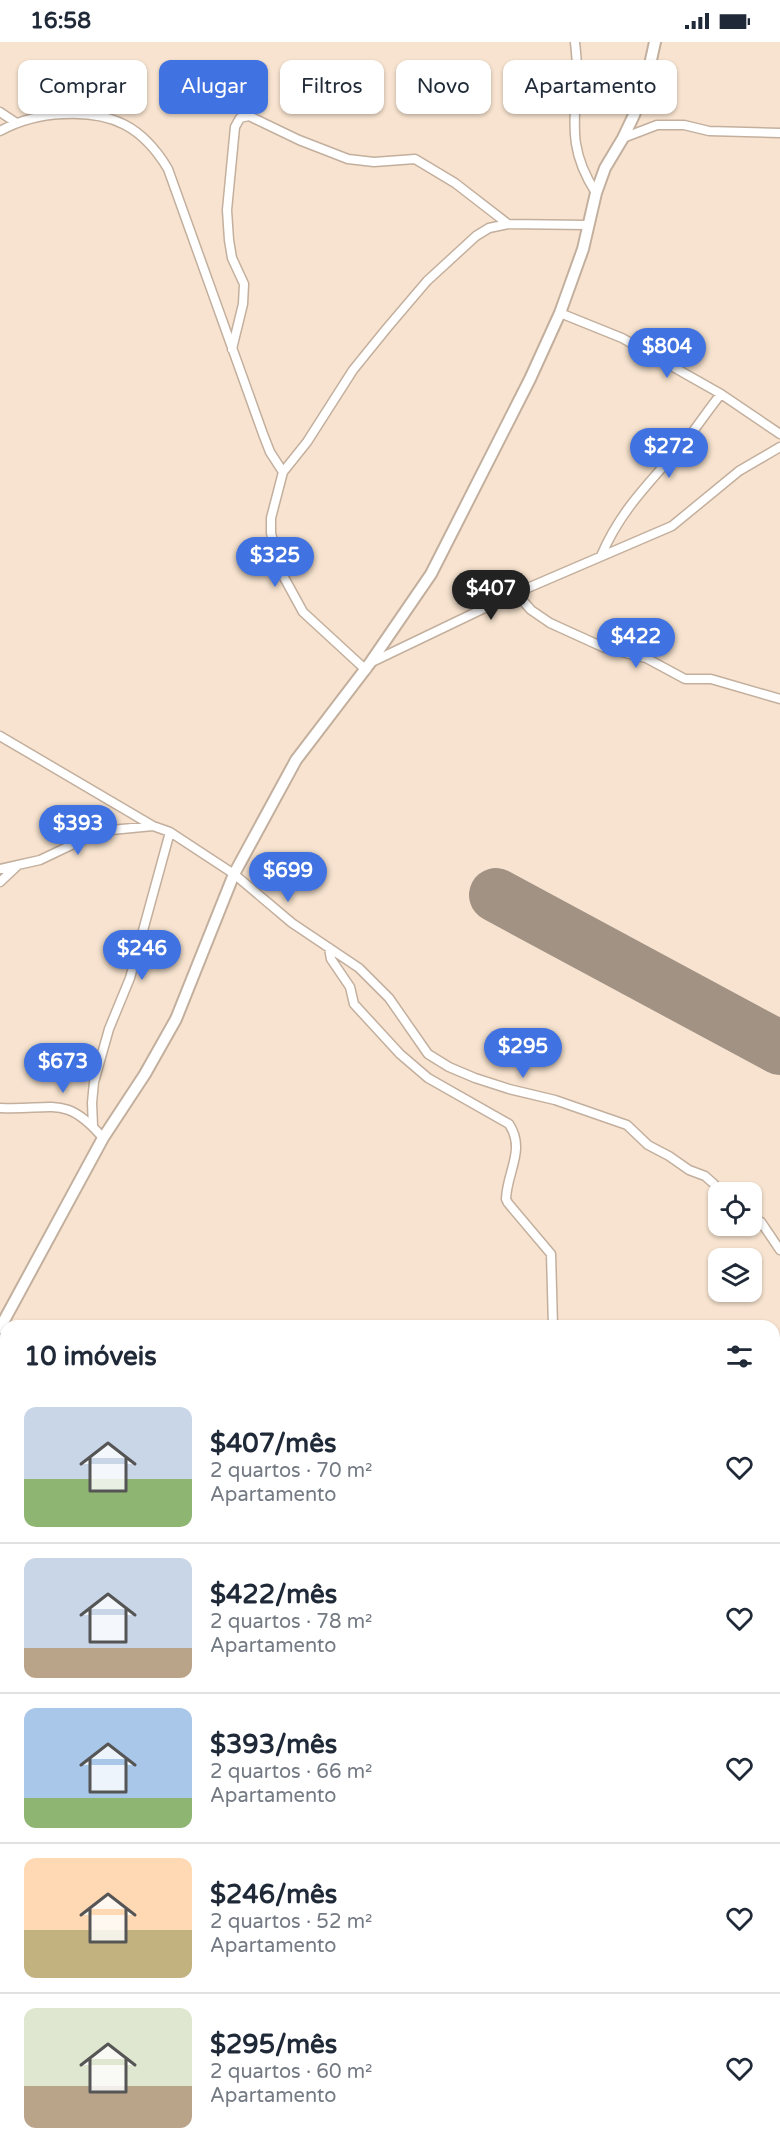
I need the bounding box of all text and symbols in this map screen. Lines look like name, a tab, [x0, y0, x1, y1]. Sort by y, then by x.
text: 16:58	[30, 8, 91, 34]
chip: Comprar	[18, 60, 147, 114]
chip: Alugar	[159, 60, 268, 114]
chip: Filtros	[280, 60, 384, 114]
chip: Novo	[396, 60, 491, 114]
chip: Apartamento	[503, 60, 677, 114]
pin: $804	[631, 328, 703, 379]
text: $804	[642, 335, 692, 359]
pin: $272	[633, 428, 705, 479]
text: $272	[644, 435, 694, 459]
pin: $325	[239, 537, 311, 588]
text: $325	[250, 544, 300, 568]
pin: $407	[455, 570, 527, 621]
text: $407	[466, 577, 516, 601]
pin: $422	[600, 618, 672, 669]
text: $422	[611, 625, 661, 649]
pin: $393	[42, 805, 114, 856]
text: $393	[53, 812, 103, 836]
pin: $699	[252, 852, 324, 903]
text: $699	[263, 859, 313, 883]
pin: $246	[106, 930, 178, 981]
text: $246	[117, 937, 167, 961]
pin: $295	[487, 1028, 559, 1079]
text: $295	[498, 1035, 548, 1059]
pin: $673	[27, 1043, 99, 1094]
text: $673	[38, 1050, 88, 1074]
map controls	[708, 1182, 762, 1302]
button: locate	[708, 1182, 762, 1236]
button: layers	[708, 1248, 762, 1302]
icon: filters	[723, 1340, 756, 1373]
text: 10 imóveis	[24, 1341, 157, 1372]
text: $407/mês	[210, 1428, 336, 1459]
icon: home	[72, 1431, 144, 1503]
icon: heart	[723, 1451, 756, 1484]
text: 2 quartos · 70 m²	[210, 1459, 372, 1483]
text: Apartamento	[210, 1483, 336, 1507]
text: $422/mês	[210, 1579, 337, 1610]
icon: home	[72, 1582, 144, 1654]
icon: heart	[723, 1602, 756, 1635]
text: 2 quartos · 78 m²	[210, 1610, 372, 1634]
text: Apartamento	[210, 1634, 336, 1658]
text: $393/mês	[210, 1729, 337, 1760]
icon: home	[72, 1732, 144, 1804]
icon: heart	[723, 1752, 756, 1785]
text: 2 quartos · 66 m²	[210, 1760, 372, 1784]
text: Apartamento	[210, 1784, 336, 1808]
text: $246/mês	[210, 1879, 337, 1910]
icon: home	[72, 1882, 144, 1954]
icon: heart	[723, 1902, 756, 1935]
text: 2 quartos · 52 m²	[210, 1910, 372, 1934]
text: Apartamento	[210, 1934, 336, 1958]
text: $295/mês	[210, 2029, 337, 2060]
icon: home	[72, 2032, 144, 2104]
icon: heart	[723, 2052, 756, 2085]
text: 2 quartos · 60 m²	[210, 2060, 372, 2084]
text: Apartamento	[210, 2084, 336, 2108]

